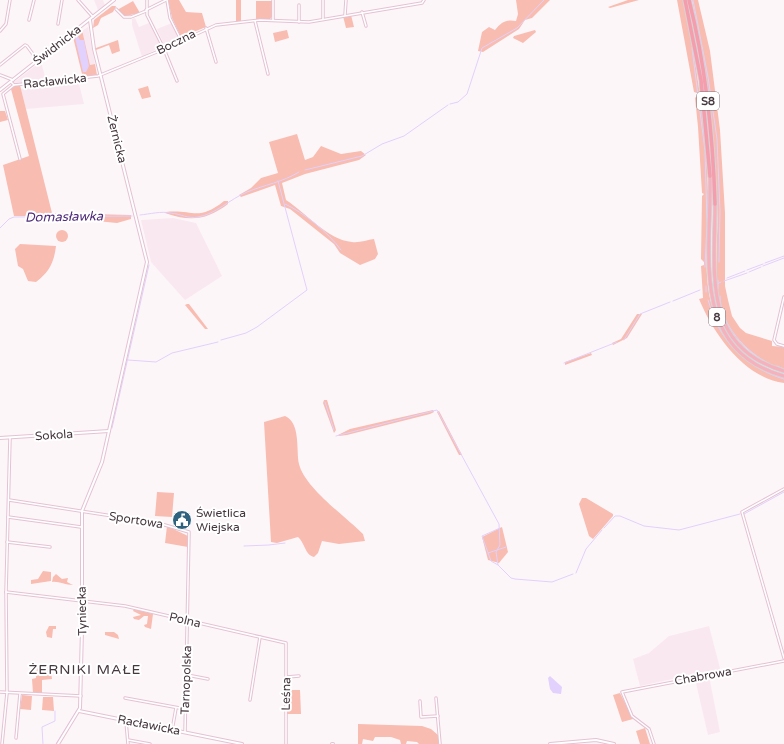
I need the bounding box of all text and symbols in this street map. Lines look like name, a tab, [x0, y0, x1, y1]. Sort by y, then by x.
street label: Świdnicka	[30, 22, 84, 68]
street label: Boczna	[154, 27, 198, 57]
street label: Racławicka	[23, 71, 87, 91]
road number: S8	[697, 92, 719, 110]
street label: Żernicka	[104, 114, 130, 164]
water label: Domasławka	[25, 208, 104, 226]
road number: 8	[709, 308, 725, 326]
street label: Sokola	[34, 427, 74, 443]
place label: Świetlica Wiejska	[196, 506, 246, 534]
street label: Sportowa	[108, 509, 164, 531]
public building icon: Świetlica Wiejska	[171, 509, 193, 531]
street label: Tyniecka	[75, 586, 89, 636]
street label: Polna	[168, 610, 202, 630]
street label: Tarnopolska	[178, 645, 194, 715]
district label: ŻERNIKI MAŁE	[28, 661, 142, 678]
street label: Chabrowa	[673, 664, 733, 688]
street label: Leśna	[279, 677, 293, 711]
street label: Racławicka	[117, 712, 181, 738]

